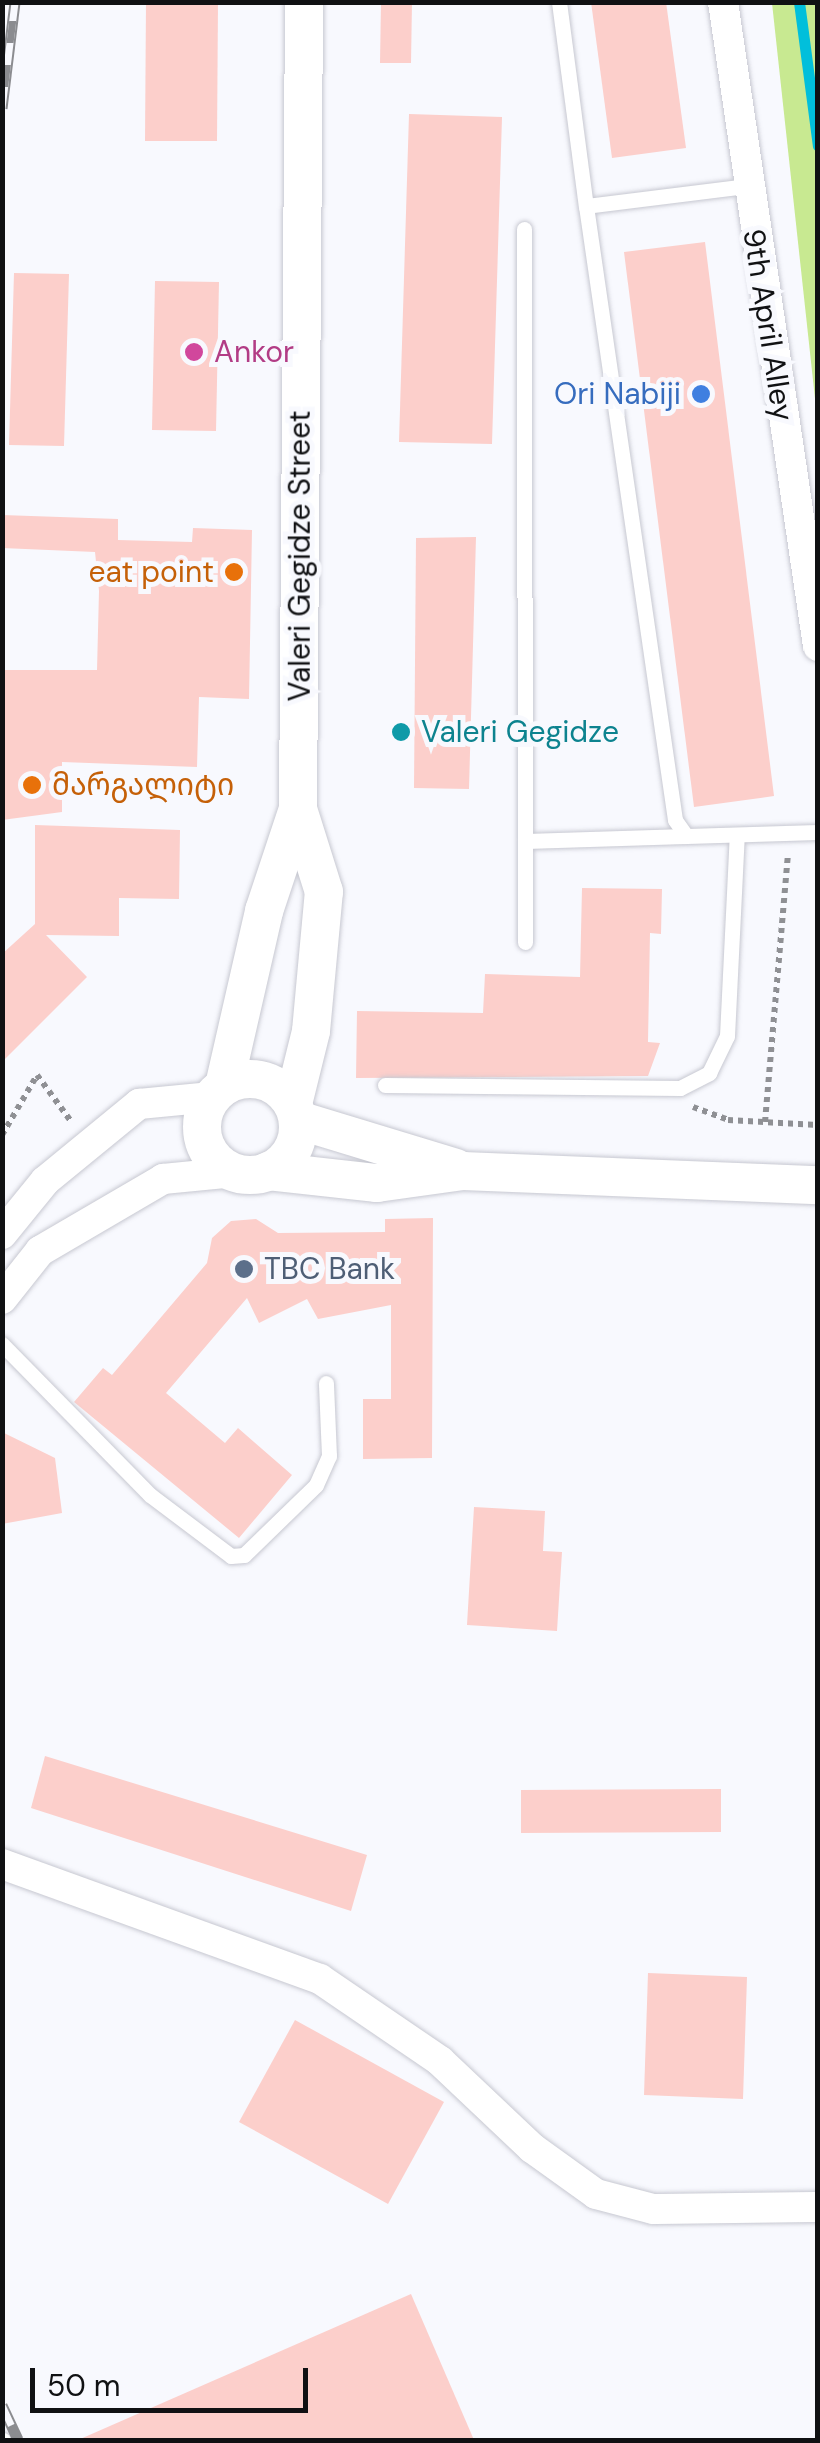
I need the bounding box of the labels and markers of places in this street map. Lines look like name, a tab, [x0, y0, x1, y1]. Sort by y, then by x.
place label: Ankor	[214, 334, 294, 370]
marker: Ankor	[183, 341, 205, 363]
place label: Ori Nabiji	[554, 376, 681, 412]
marker: Ori Nabiji	[690, 383, 712, 405]
place label: eat point	[89, 554, 214, 590]
marker: eat point	[223, 561, 245, 583]
place label: Valeri Gegidze	[421, 714, 619, 750]
marker: Valeri Gegidze	[390, 721, 412, 743]
place label: მარგალიტი	[52, 767, 234, 803]
marker: მარგალიტი	[21, 774, 43, 796]
place label: TBC Bank	[264, 1251, 395, 1287]
marker: TBC Bank	[233, 1258, 255, 1280]

